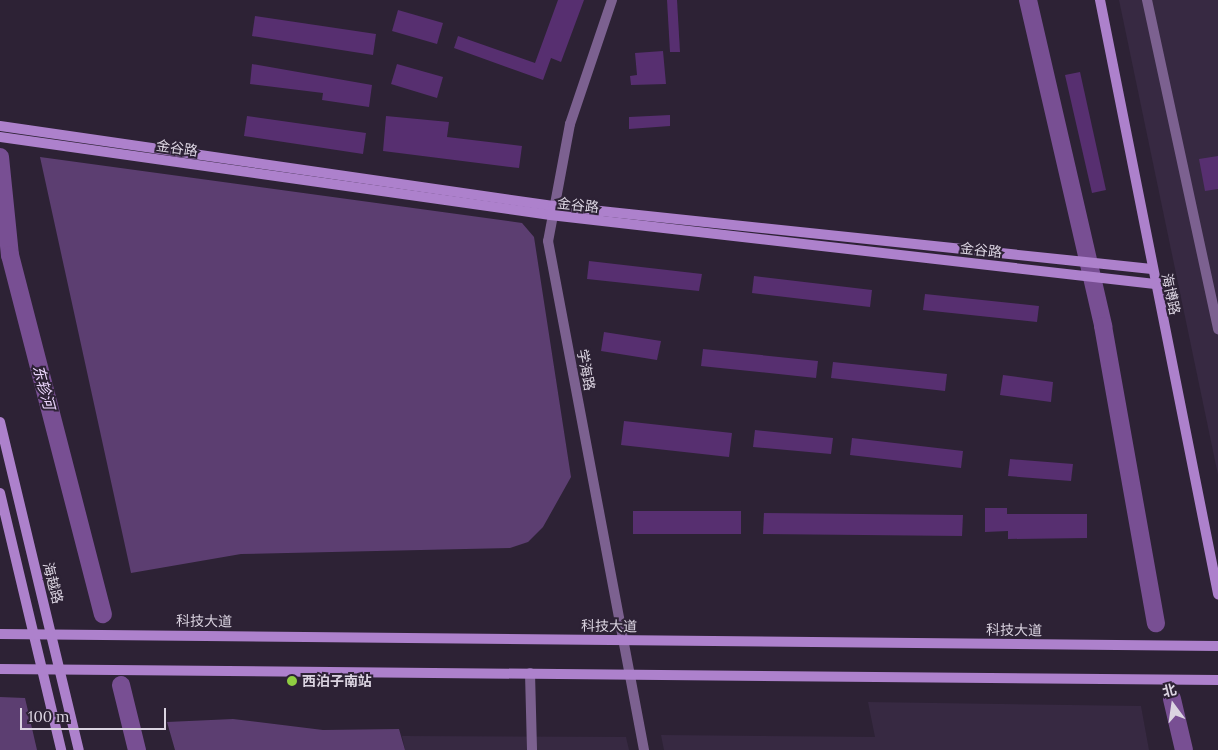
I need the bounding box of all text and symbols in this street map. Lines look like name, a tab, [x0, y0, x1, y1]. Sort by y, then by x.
street label: 金谷路	[155, 137, 199, 159]
street label: 金谷路	[556, 194, 600, 216]
street label: 金谷路	[959, 239, 1003, 261]
street label: 海博路	[1158, 272, 1184, 316]
street label: 学海路	[574, 348, 598, 392]
water label: 东轸河	[29, 363, 59, 411]
street label: 海越路	[40, 561, 66, 605]
street label: 科技大道	[176, 612, 232, 630]
street label: 科技大道	[581, 617, 637, 635]
street label: 科技大道	[986, 621, 1042, 639]
place label: 西泊子南站	[302, 673, 372, 689]
marker: 西泊子南站	[286, 675, 298, 687]
north arrow	[1148, 680, 1198, 730]
text: 北	[1160, 680, 1178, 701]
scale bar	[22, 698, 169, 730]
text: 100 m	[28, 707, 69, 726]

